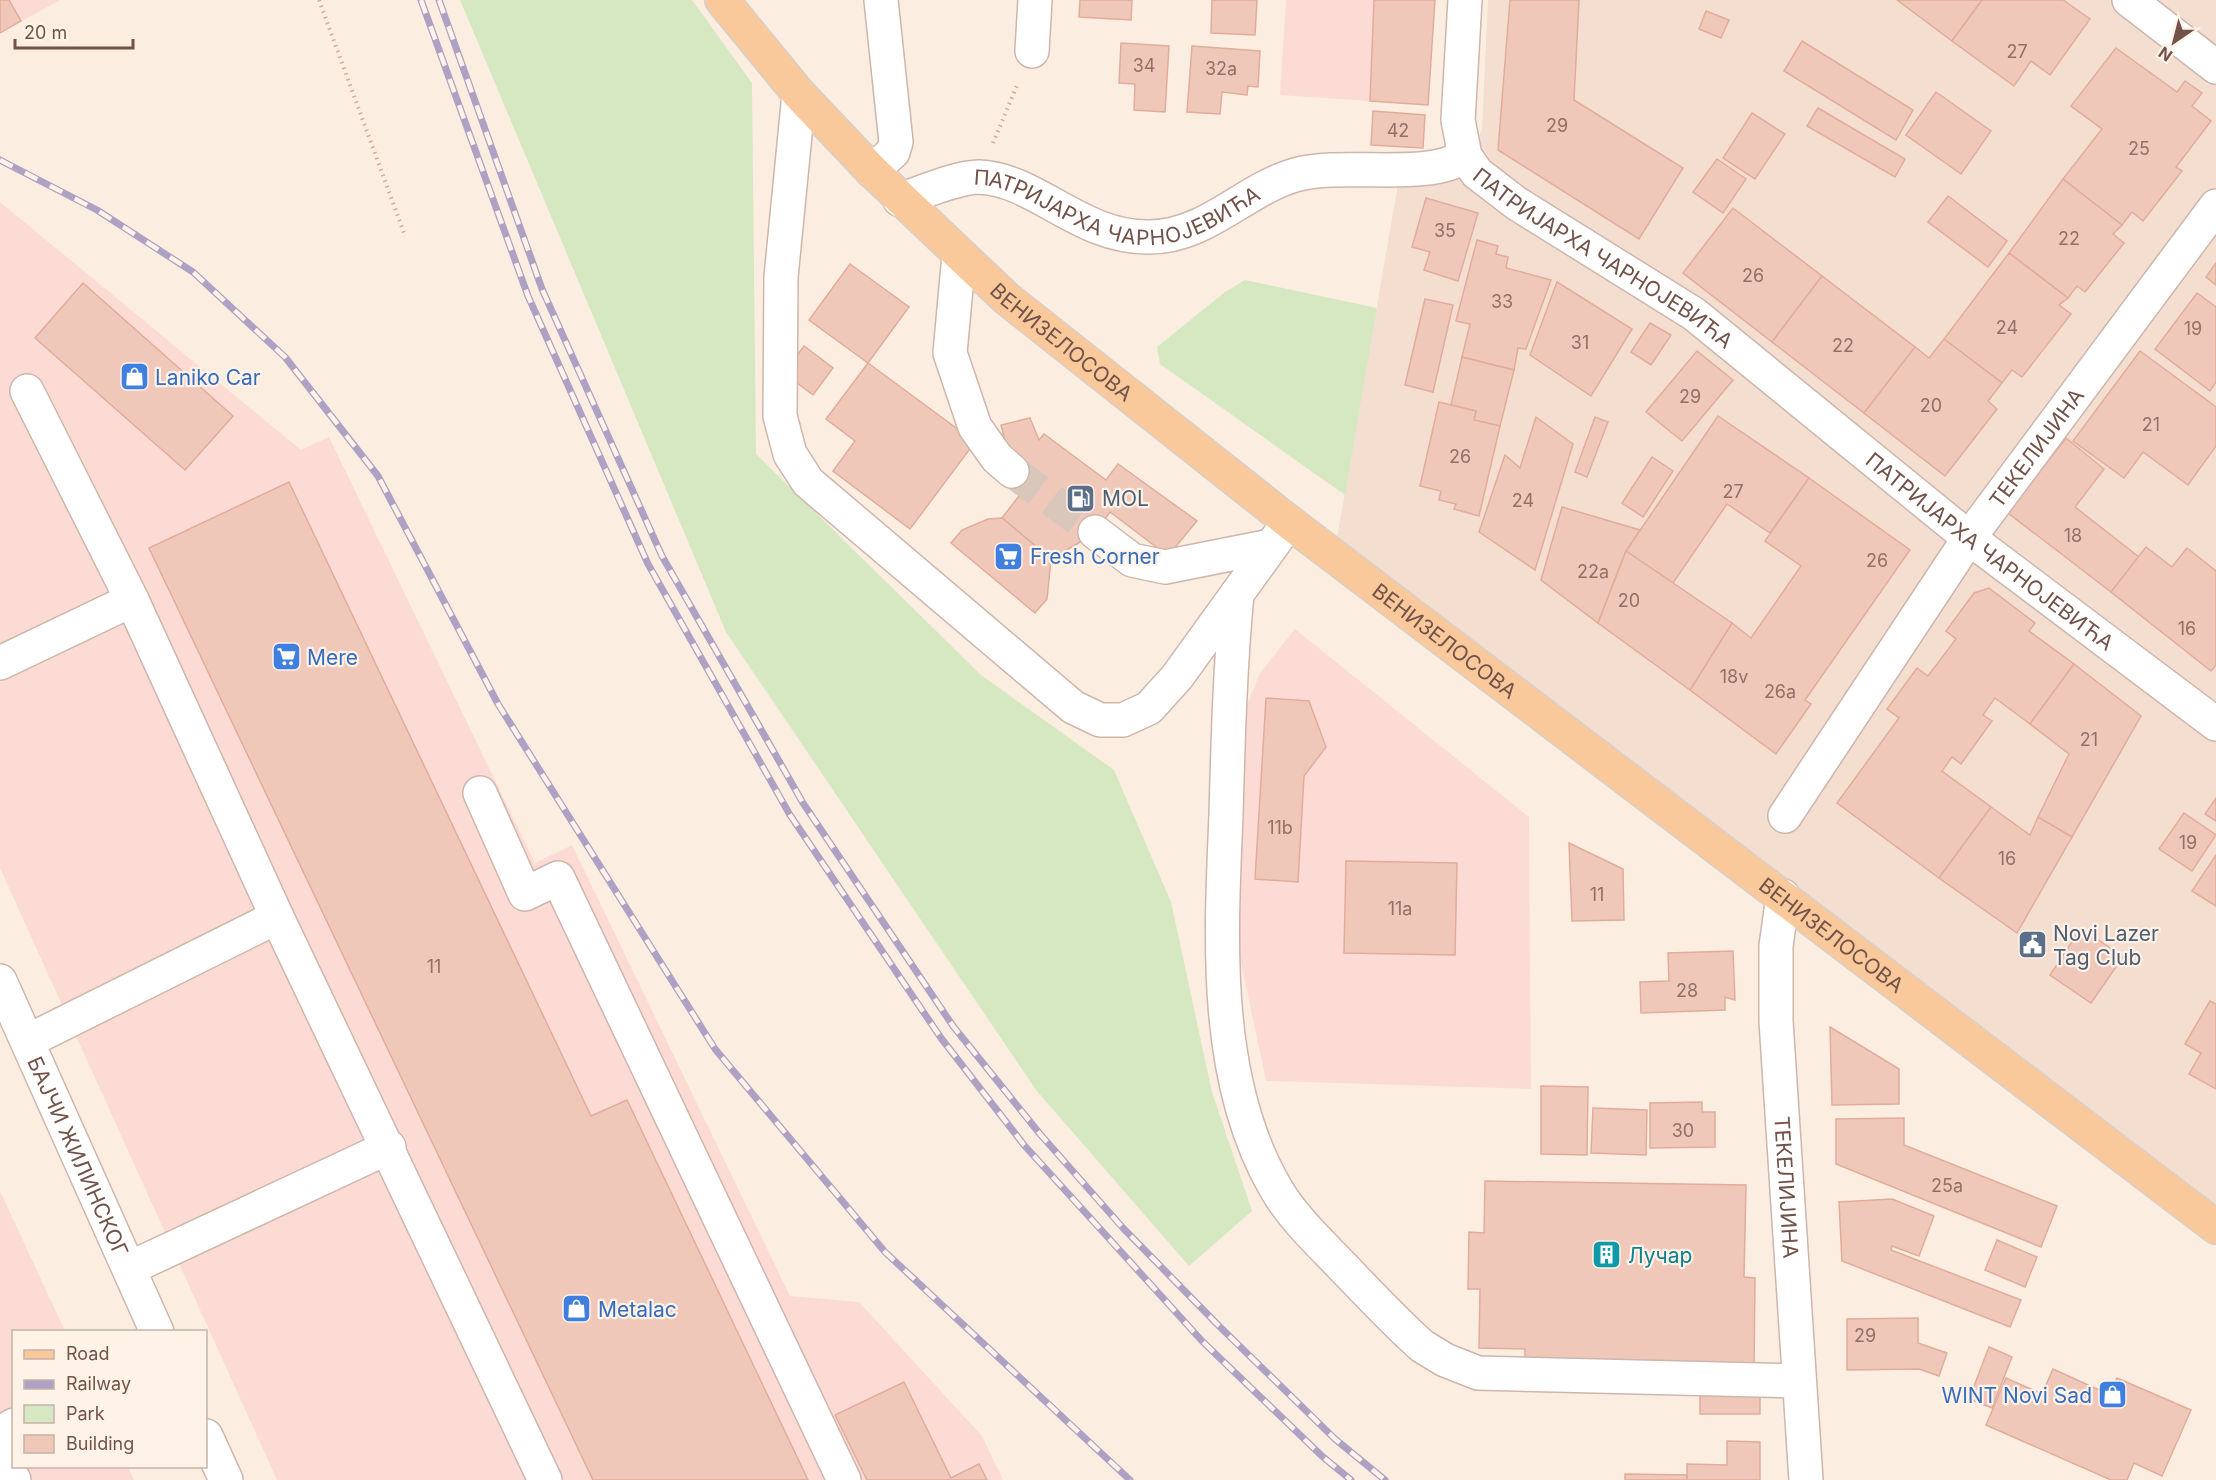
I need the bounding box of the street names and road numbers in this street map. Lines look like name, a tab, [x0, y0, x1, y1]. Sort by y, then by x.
street label: ПАТРИЈАРХА ЧАРНОЈЕВИЋА	[1468, 162, 1738, 353]
street label: ПАТРИЈАРХА ЧАРНОЈЕВИЋА	[962, 168, 1270, 198]
street label: ВЕНИЗЕЛОСОВА	[985, 277, 1138, 406]
street label: ТЕКЕЛИЈИНА	[1984, 383, 2089, 512]
street label: ПАТРИЈАРХА ЧАРНОЈЕВИЋА	[1861, 447, 2119, 655]
street label: ВЕНИЗЕЛОСОВА	[1368, 578, 1522, 703]
street label: ВЕНИЗЕЛОСОВА	[1755, 872, 1909, 998]
street label: БАЈЧИ ЖИЛИНСКОГ	[23, 1052, 134, 1260]
street label: ТЕКЕЛИЈИНА	[1770, 1115, 1804, 1259]

